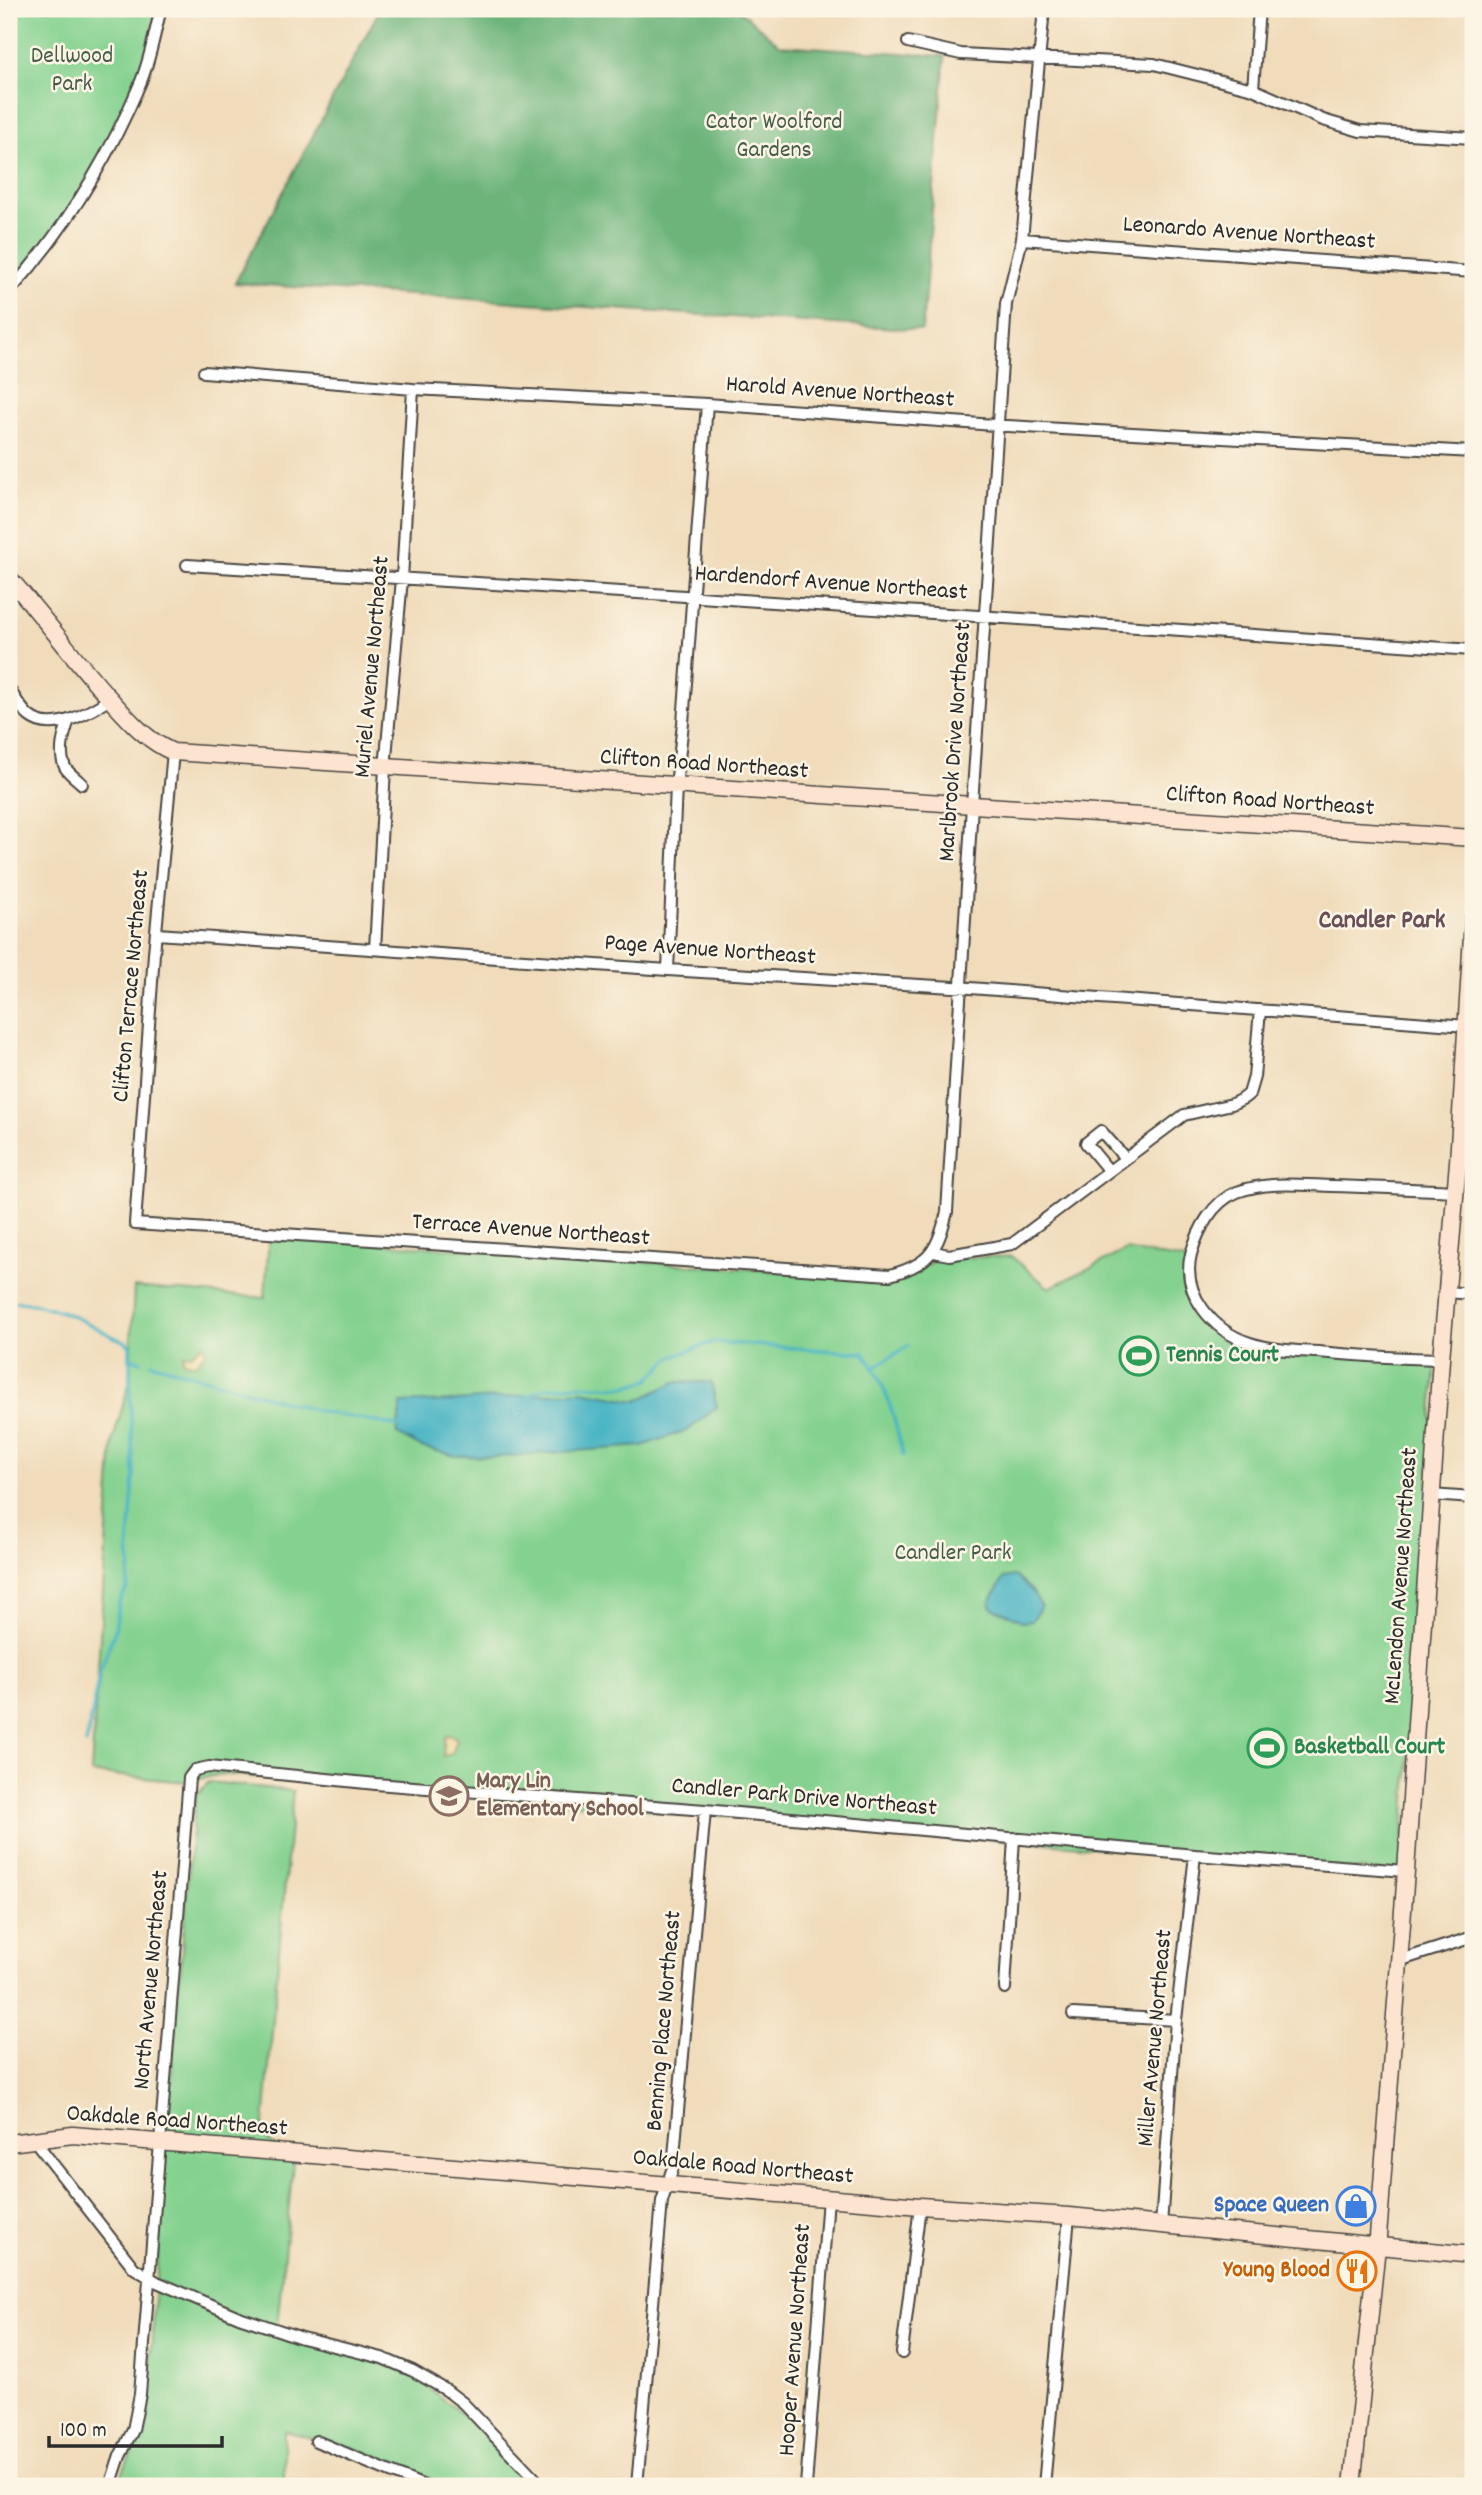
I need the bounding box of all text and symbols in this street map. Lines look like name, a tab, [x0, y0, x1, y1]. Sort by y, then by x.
park label: Dellwood Park	[31, 40, 113, 102]
park label: Cator Woolford Gardens	[705, 106, 843, 168]
street label: Leonardo Avenue Northeast	[1122, 208, 1376, 260]
street label: Harold Avenue Northeast	[725, 368, 955, 418]
street label: Muriel Avenue Northeast	[346, 554, 400, 779]
street label: Hardendorf Avenue Northeast	[693, 558, 969, 611]
street label: Marlbrook Drive Northeast	[931, 621, 981, 863]
street label: Clifton Road Northeast	[599, 741, 810, 789]
street label: Clifton Road Northeast	[1165, 778, 1376, 826]
street label: Clifton Terrace Northeast	[105, 868, 159, 1104]
district label: Candler Park	[1319, 903, 1446, 940]
street label: Page Avenue Northeast	[603, 927, 817, 975]
street label: Terrace Avenue Northeast	[411, 1206, 651, 1256]
sports icon: Tennis Court	[1118, 1335, 1160, 1377]
place label: Tennis Court	[1166, 1339, 1279, 1373]
street label: McLendon Avenue Northeast	[1376, 1447, 1428, 1705]
park label: Candler Park	[894, 1537, 1012, 1571]
sports icon: Basketball Court	[1246, 1727, 1288, 1769]
place label: Basketball Court	[1294, 1731, 1445, 1765]
place label: Mary Lin Elementary School	[476, 1765, 644, 1827]
street label: Candler Park Drive Northeast	[670, 1769, 938, 1827]
school or university icon: Mary Lin Elementary School	[428, 1775, 470, 1817]
street label: North Avenue Northeast	[125, 1869, 179, 2091]
street label: Benning Place Northeast	[638, 1909, 692, 2133]
street label: Miller Avenue Northeast	[1130, 1928, 1182, 2148]
street label: Oakdale Road Northeast	[65, 2097, 289, 2147]
street label: Oakdale Road Northeast	[631, 2141, 855, 2195]
shop icon: Space Queen	[1335, 2185, 1377, 2227]
place label: Space Queen	[1214, 2189, 1329, 2223]
street label: Hooper Avenue Northeast	[771, 2223, 821, 2457]
restaurant icon: Young Blood	[1336, 2250, 1378, 2292]
place label: Young Blood	[1222, 2254, 1330, 2288]
scale bar	[49, 2404, 222, 2448]
text: 100 m	[60, 2417, 107, 2447]

